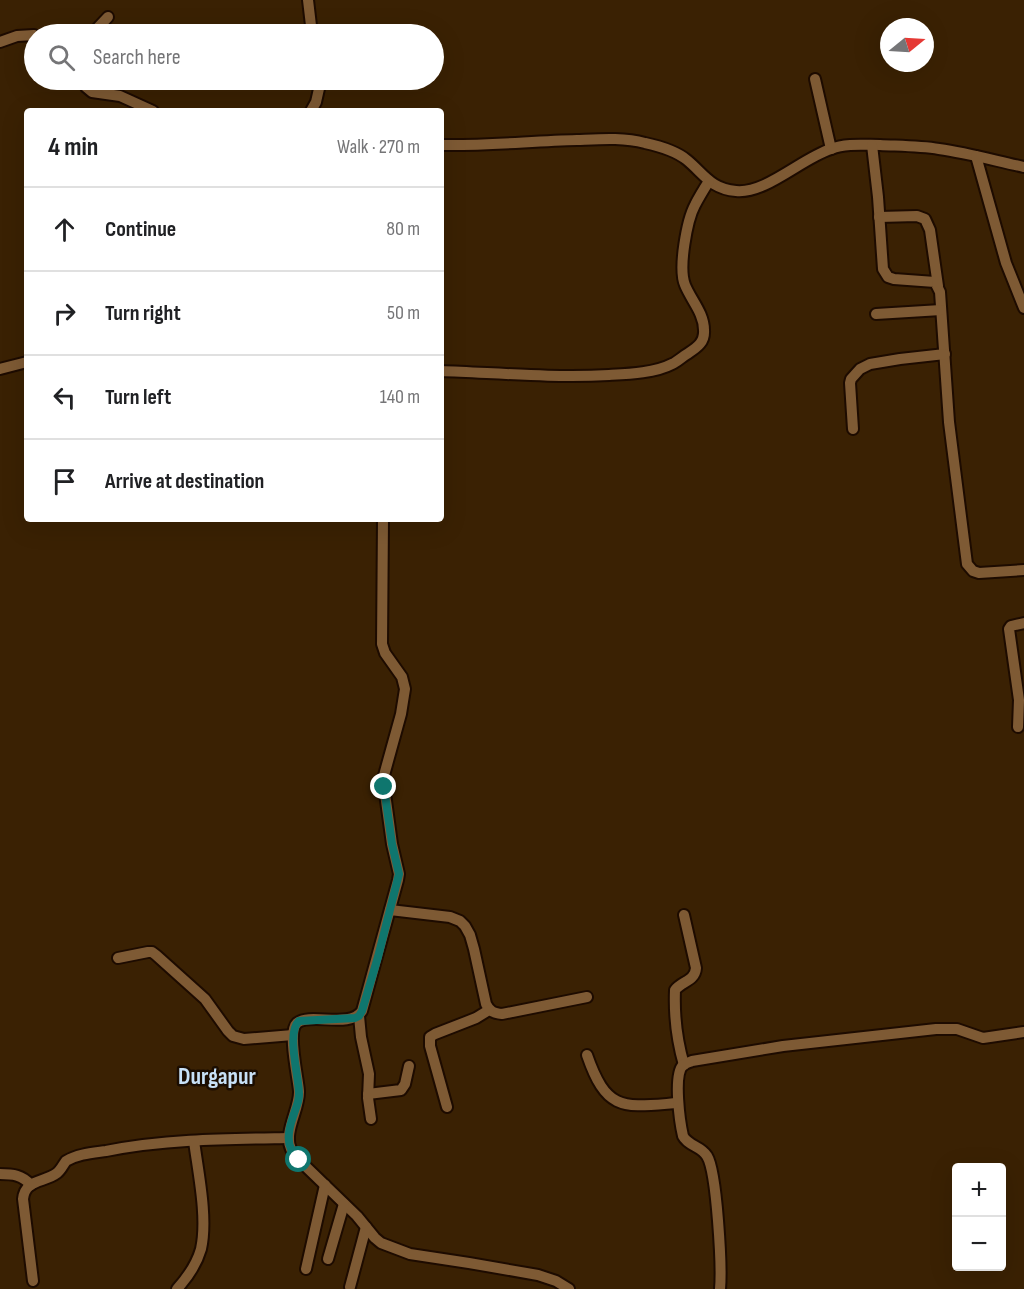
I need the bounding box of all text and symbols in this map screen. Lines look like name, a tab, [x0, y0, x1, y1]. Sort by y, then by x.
north arrow	[880, 18, 934, 72]
search box	[24, 24, 444, 90]
icon: search	[45, 41, 78, 74]
text: Search here	[93, 44, 180, 71]
text: 4 min	[48, 132, 98, 163]
text: Walk · 270 m	[337, 135, 420, 159]
icon: ahead	[48, 213, 81, 246]
text: Continue	[105, 216, 176, 243]
text: 80 m	[386, 217, 420, 241]
icon: right	[48, 297, 81, 330]
text: Turn right	[105, 300, 181, 327]
text: 50 m	[387, 301, 420, 325]
icon: left	[48, 381, 81, 414]
text: Turn left	[105, 384, 171, 411]
text: 140 m	[380, 385, 420, 409]
icon: arrive	[48, 465, 81, 498]
text: Arrive at destination	[105, 468, 264, 495]
route end	[370, 773, 396, 799]
district label: Durgapur	[178, 1062, 256, 1091]
route start	[285, 1146, 311, 1172]
map controls	[952, 1163, 1006, 1271]
button: +	[952, 1163, 1006, 1217]
button: −	[952, 1217, 1006, 1271]

